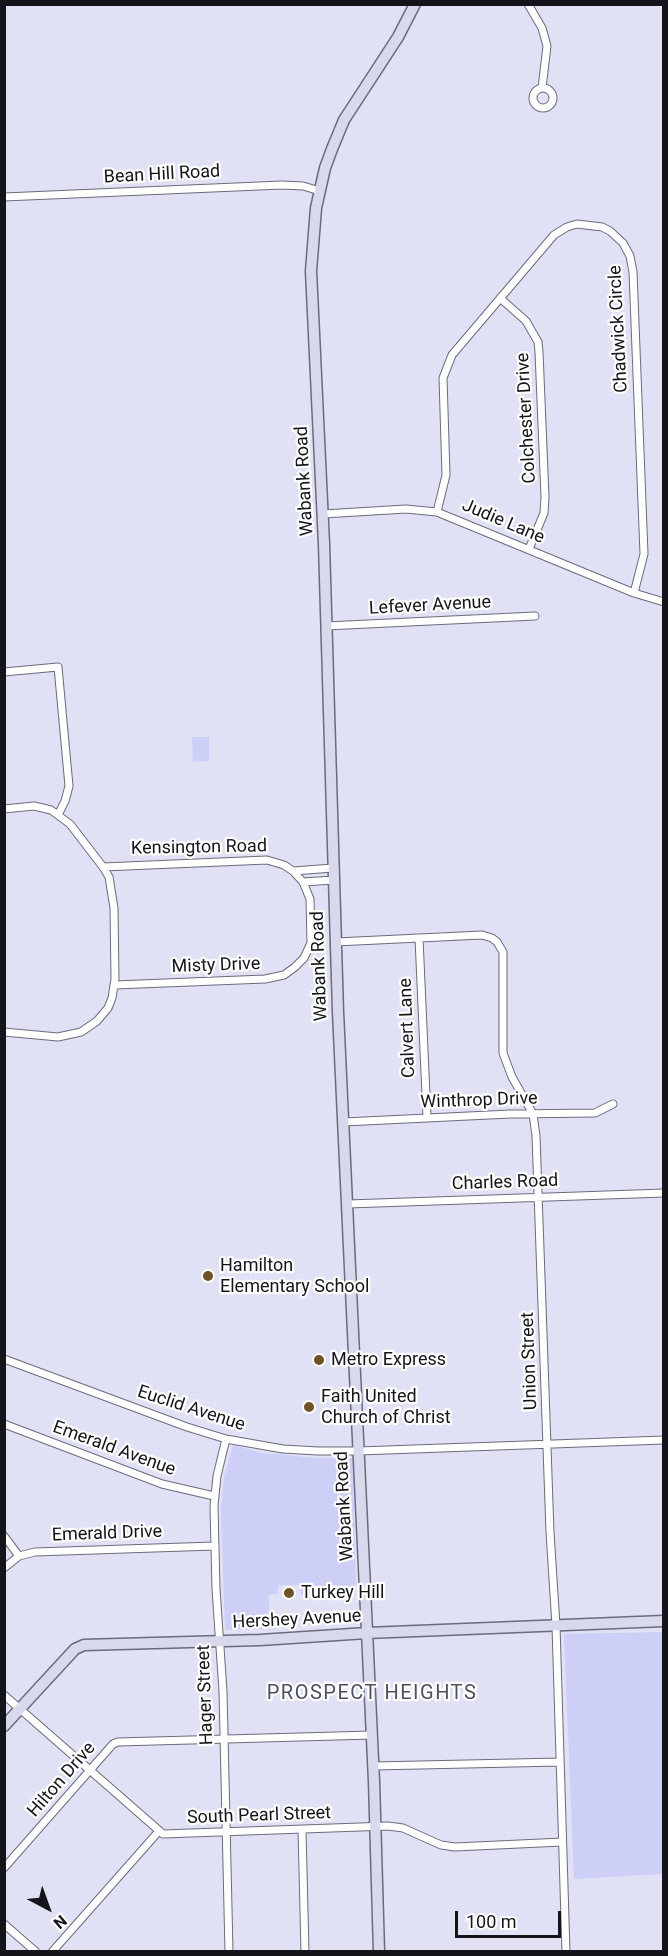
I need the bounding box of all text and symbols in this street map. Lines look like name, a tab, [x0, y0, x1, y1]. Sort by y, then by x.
street label: Bean Hill Road	[103, 161, 221, 189]
street label: Chadwick Circle	[605, 265, 633, 393]
street label: Colchester Drive	[513, 352, 541, 484]
street label: Wabank Road	[291, 425, 319, 537]
street label: Judie Lane	[459, 495, 547, 549]
street label: Lefever Avenue	[368, 592, 492, 620]
street label: Kensington Road	[131, 836, 267, 860]
street label: Wabank Road	[307, 911, 333, 1021]
street label: Misty Drive	[171, 954, 261, 978]
street label: Calvert Lane	[395, 978, 421, 1078]
street label: Winthrop Drive	[420, 1088, 538, 1114]
street label: Charles Road	[451, 1170, 559, 1196]
place label: Hamilton Elementary School	[220, 1255, 369, 1298]
marker: Hamilton Elementary School	[201, 1269, 215, 1283]
street label: Union Street	[517, 1312, 543, 1410]
place label: Metro Express	[331, 1349, 446, 1371]
marker: Metro Express	[312, 1353, 326, 1367]
street label: Euclid Avenue	[135, 1381, 247, 1437]
place label: Faith United Church of Christ	[321, 1386, 451, 1428]
marker: Faith United Church of Christ	[302, 1400, 316, 1414]
street label: Emerald Avenue	[50, 1417, 178, 1481]
street label: Wabank Road	[331, 1450, 359, 1562]
street label: Emerald Drive	[51, 1521, 163, 1547]
place label: Turkey Hill	[301, 1582, 384, 1604]
marker: Turkey Hill	[282, 1586, 296, 1600]
street label: Hershey Avenue	[232, 1606, 362, 1634]
street label: Hager Street	[193, 1644, 219, 1746]
district label: PROSPECT HEIGHTS	[267, 1682, 477, 1706]
street label: Hilton Drive	[24, 1738, 100, 1822]
street label: South Pearl Street	[187, 1803, 331, 1829]
north arrow	[18, 1878, 78, 1938]
scale bar	[458, 1899, 564, 1937]
text: N	[50, 1911, 71, 1933]
text: 100 m	[466, 1911, 517, 1932]

